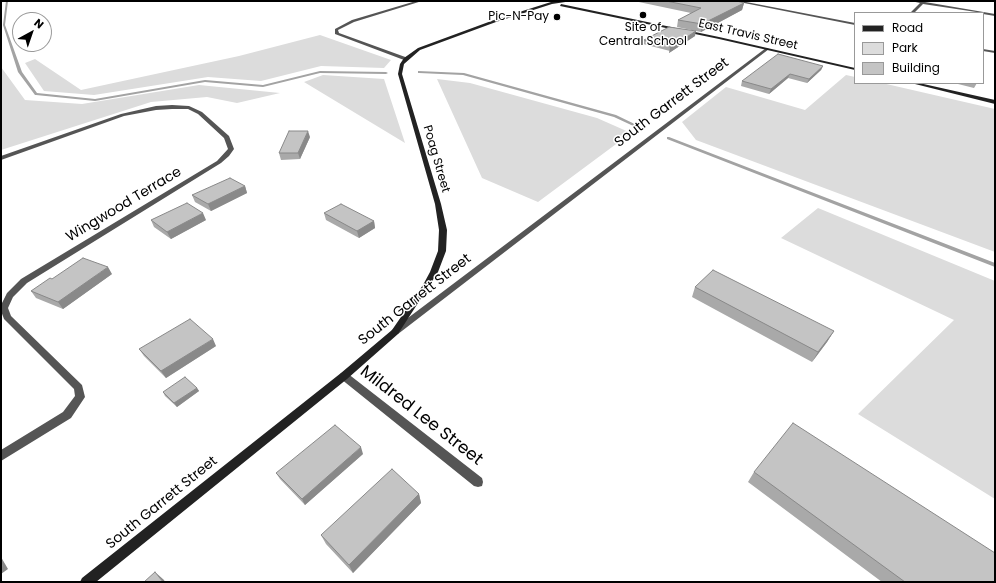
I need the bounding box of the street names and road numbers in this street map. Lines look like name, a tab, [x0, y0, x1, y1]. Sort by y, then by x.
street label: East Travis Street	[697, 17, 799, 53]
street label: South Garrett Street	[612, 55, 732, 151]
street label: Poag Street	[420, 124, 452, 194]
street label: Wingwood Terrace	[63, 164, 185, 246]
street label: South Garrett Street	[355, 251, 475, 349]
street label: Mildred Lee Street	[356, 362, 486, 470]
street label: South Garrett Street	[103, 453, 221, 553]

